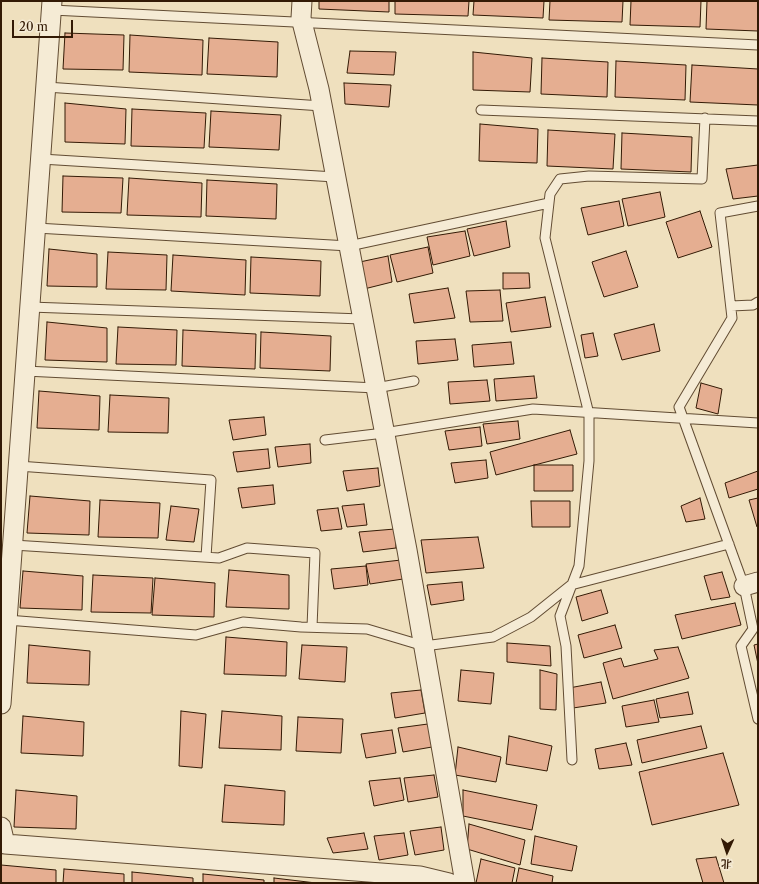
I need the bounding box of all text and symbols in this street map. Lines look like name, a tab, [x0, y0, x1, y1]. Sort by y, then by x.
scale bar	[14, 12, 75, 38]
text: 20 m	[19, 19, 48, 34]
north arrow	[707, 832, 747, 872]
text: 北	[721, 857, 732, 871]

